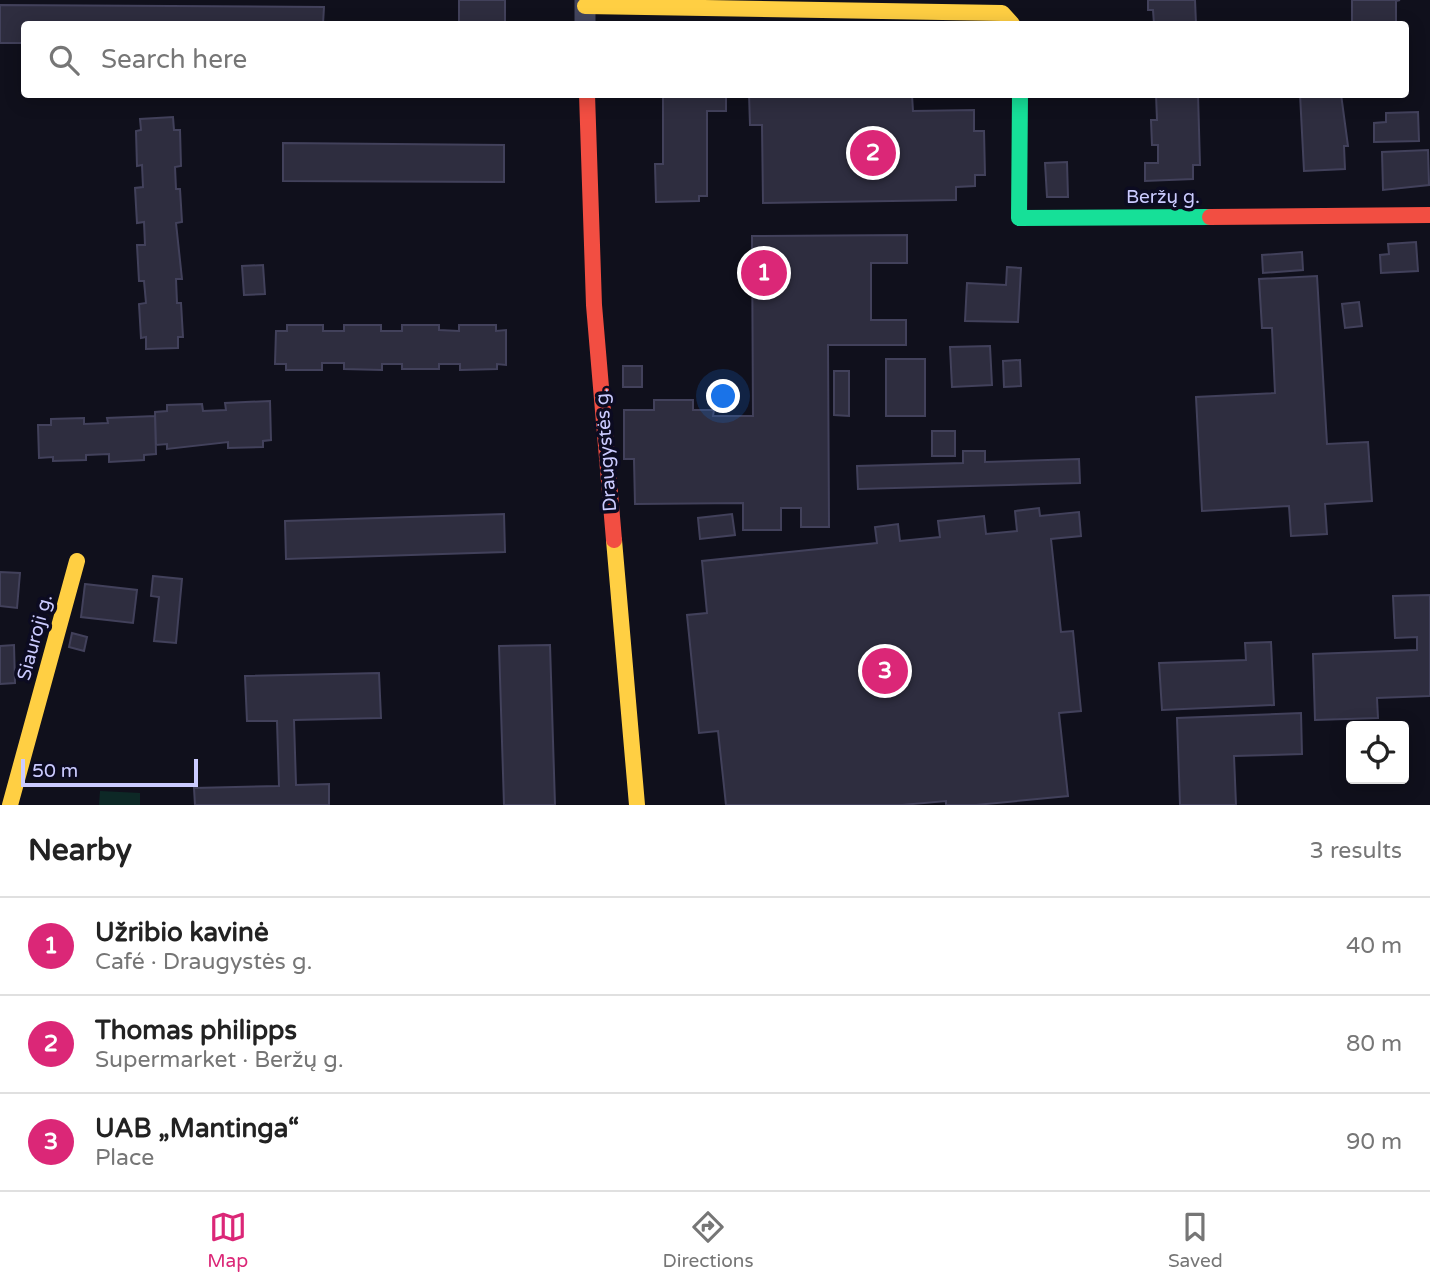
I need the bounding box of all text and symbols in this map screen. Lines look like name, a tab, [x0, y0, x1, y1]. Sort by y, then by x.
search box	[21, 21, 1409, 98]
icon: search	[45, 41, 83, 79]
text: Search here	[101, 44, 247, 75]
pin: 2	[850, 127, 896, 179]
street label: Beržų g.	[1126, 186, 1200, 208]
pin: 1	[741, 247, 787, 299]
your location	[706, 379, 740, 413]
street label: Draugystės g.	[591, 387, 621, 512]
street label: Siauroji g.	[13, 592, 57, 683]
pin: 3	[862, 645, 908, 697]
map controls	[1346, 721, 1409, 784]
button: locate	[1346, 721, 1409, 784]
scale bar	[21, 756, 198, 788]
text: 50 m	[32, 760, 78, 782]
text: Nearby	[28, 832, 132, 869]
text: 3 results	[1309, 837, 1402, 865]
text: Užribio kavinė	[95, 917, 269, 948]
text: 1	[44, 932, 58, 960]
text: 40 m	[1346, 932, 1402, 960]
text: Café · Draugystės g.	[95, 948, 312, 976]
text: Thomas philipps	[95, 1015, 297, 1046]
text: 2	[44, 1030, 58, 1058]
text: 80 m	[1346, 1030, 1402, 1058]
text: Supermarket · Beržų g.	[95, 1046, 344, 1074]
text: UAB „Mantinga“	[95, 1113, 299, 1144]
text: 3	[44, 1128, 58, 1156]
text: 90 m	[1346, 1128, 1402, 1156]
text: Place	[95, 1144, 154, 1172]
tab: Map	[207, 1208, 248, 1272]
tab: Directions	[663, 1208, 754, 1272]
tab: Saved	[1168, 1208, 1223, 1272]

